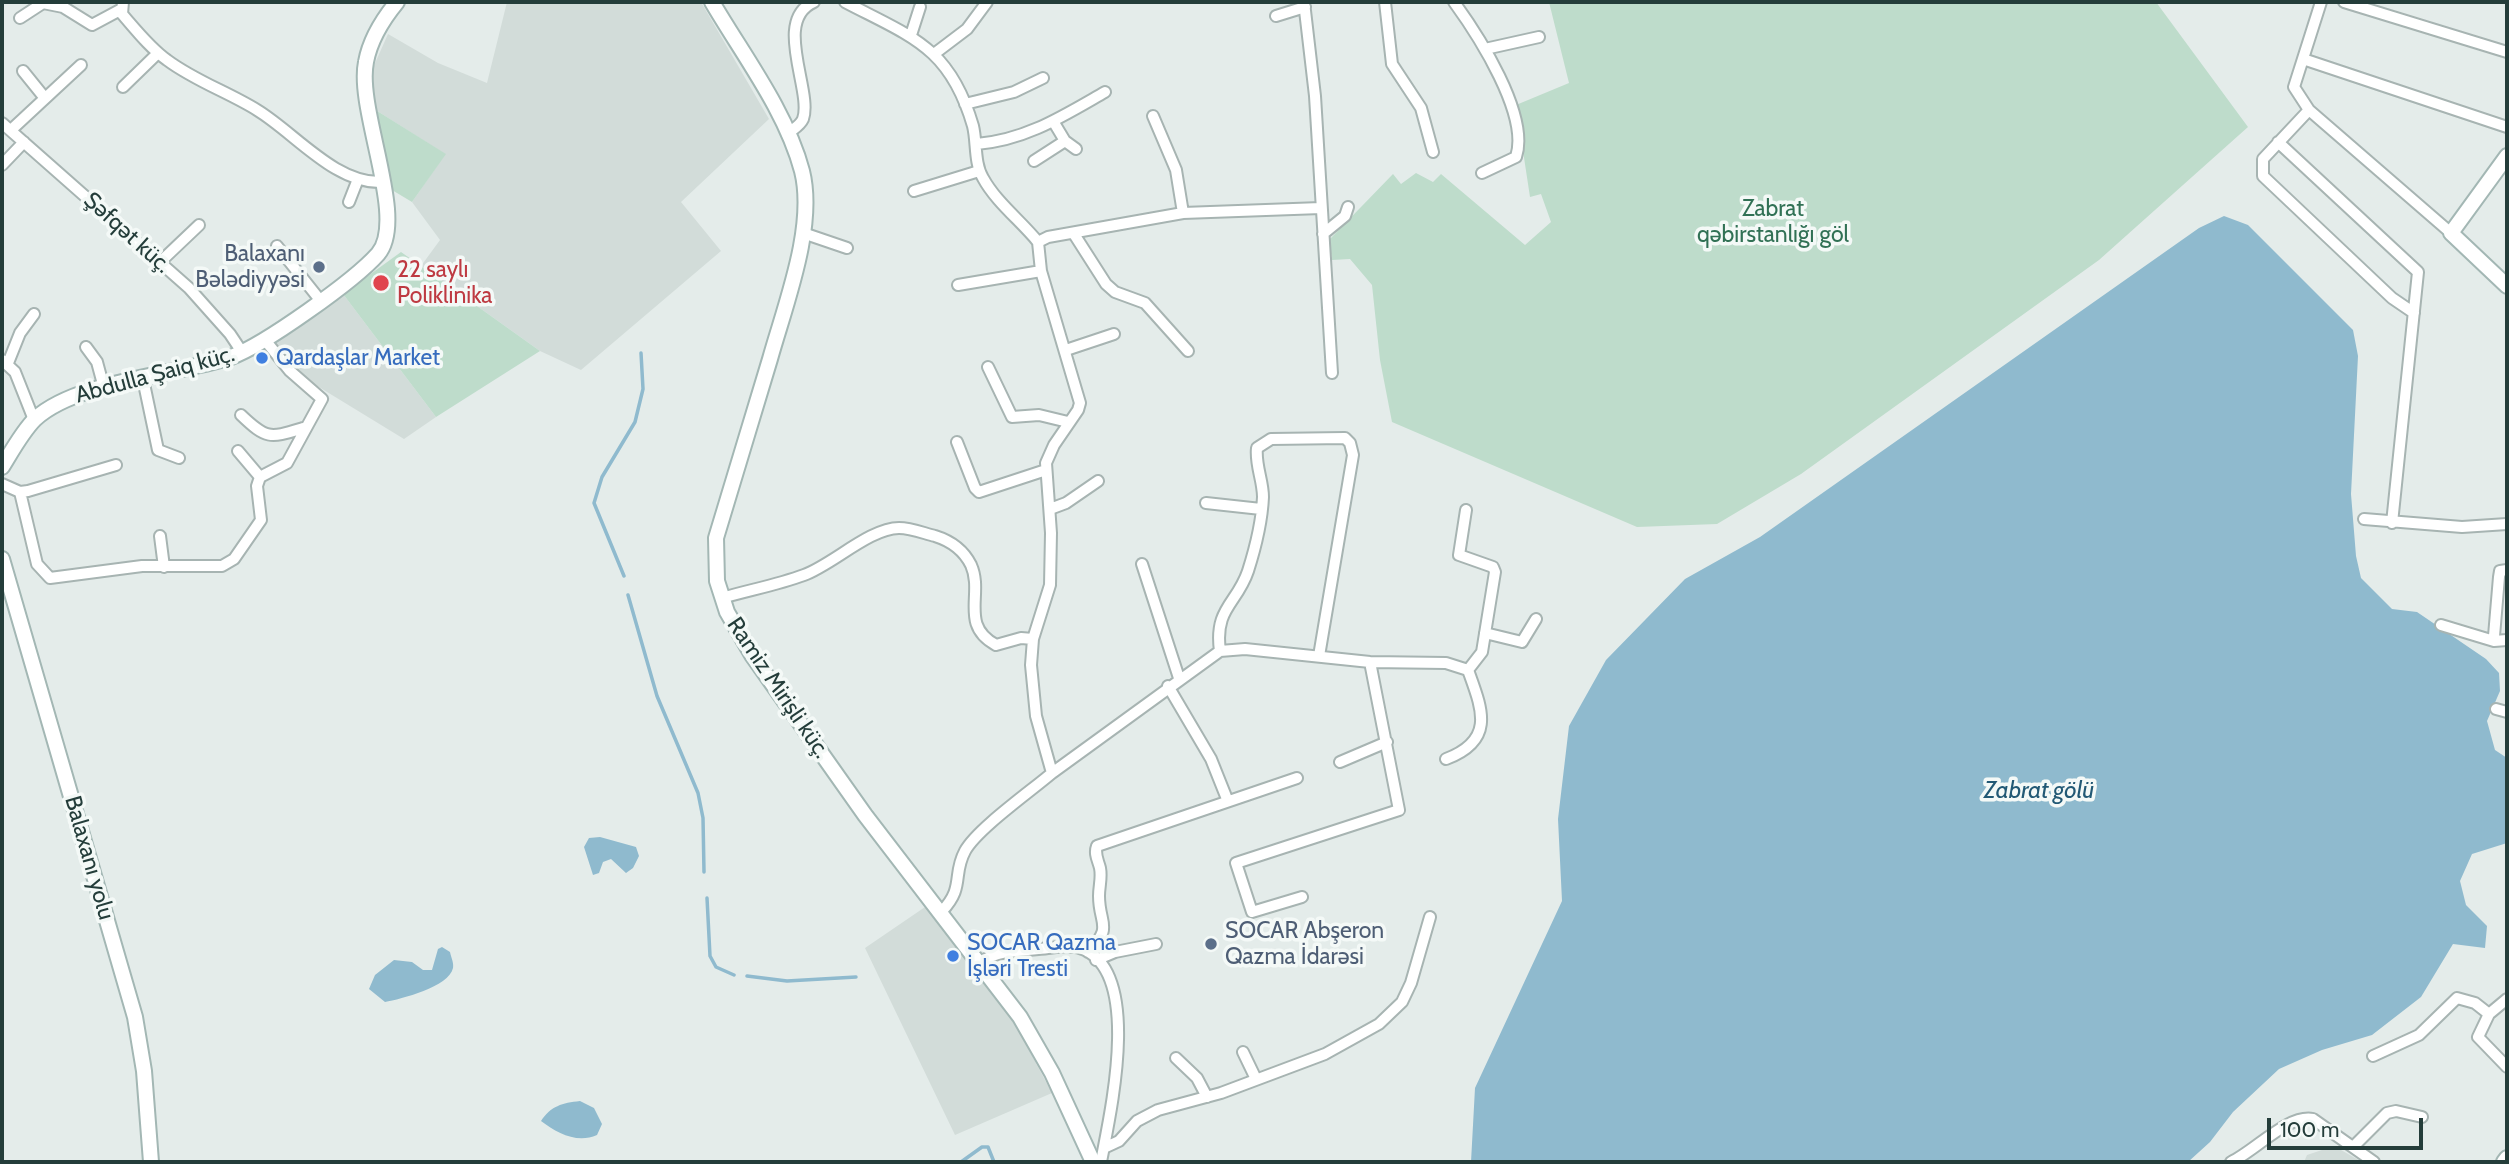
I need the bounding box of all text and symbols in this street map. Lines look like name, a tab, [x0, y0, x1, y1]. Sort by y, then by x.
street label: Şəfqət küç.	[78, 187, 176, 279]
park label: Zabrat qəbirstanlığı göl	[1697, 195, 1849, 249]
place label: Balaxanı Bələdiyyəsi	[195, 240, 305, 294]
place label: 22 saylı Poliklinika	[397, 256, 492, 310]
marker: Balaxanı Bələdiyyəsi	[311, 259, 327, 275]
marker: 22 saylı Poliklinika	[371, 273, 391, 293]
street label: Abdulla Şaiq küç.	[72, 340, 238, 410]
place label: Qardaşlar Market	[276, 344, 440, 372]
marker: Qardaşlar Market	[254, 350, 270, 366]
street label: Ramiz Mirişli küç.	[721, 612, 835, 764]
water label: Zabrat gölü	[1984, 777, 2094, 805]
street label: Balaxanı yolu	[58, 793, 120, 923]
place label: SOCAR Abşeron Qazma İdarəsi	[1225, 917, 1384, 971]
place label: SOCAR Qazma İşləri Tresti	[967, 929, 1116, 983]
marker: SOCAR Abşeron Qazma İdarəsi	[1203, 936, 1219, 952]
marker: SOCAR Qazma İşləri Tresti	[945, 948, 961, 964]
scale bar	[2271, 1104, 2427, 1148]
text: 100 m	[2280, 1117, 2339, 1142]

